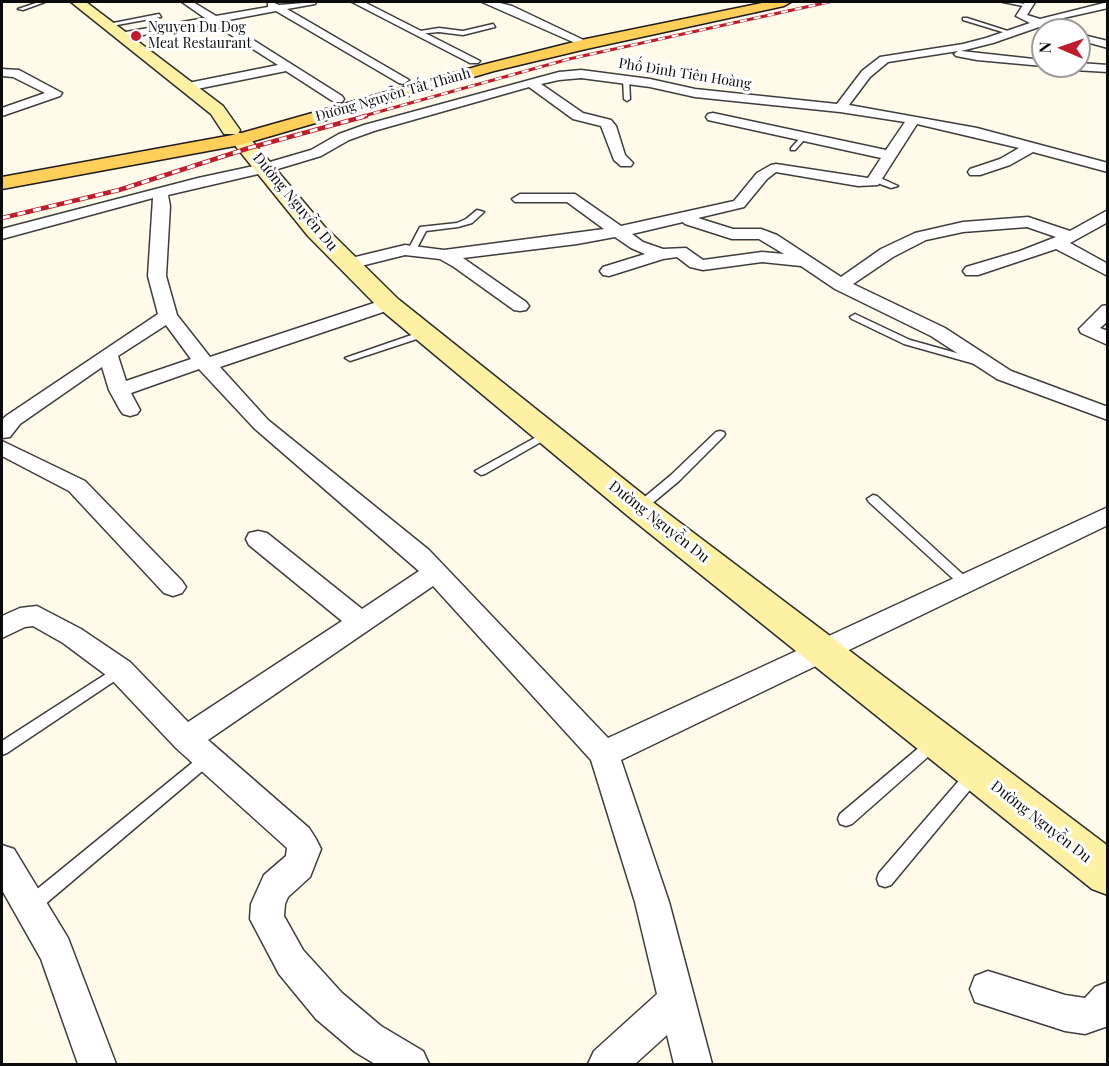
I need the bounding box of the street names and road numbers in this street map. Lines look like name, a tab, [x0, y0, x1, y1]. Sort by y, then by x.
street label: Phố Đinh Tiên Hoàng	[617, 55, 753, 93]
street label: Đường Nguyễn Tất Thành	[314, 65, 472, 125]
street label: Đường Nguyễn Du	[249, 149, 341, 255]
street label: Đường Nguyễn Du	[605, 477, 713, 567]
street label: Đường Nguyễn Du	[987, 777, 1095, 867]

